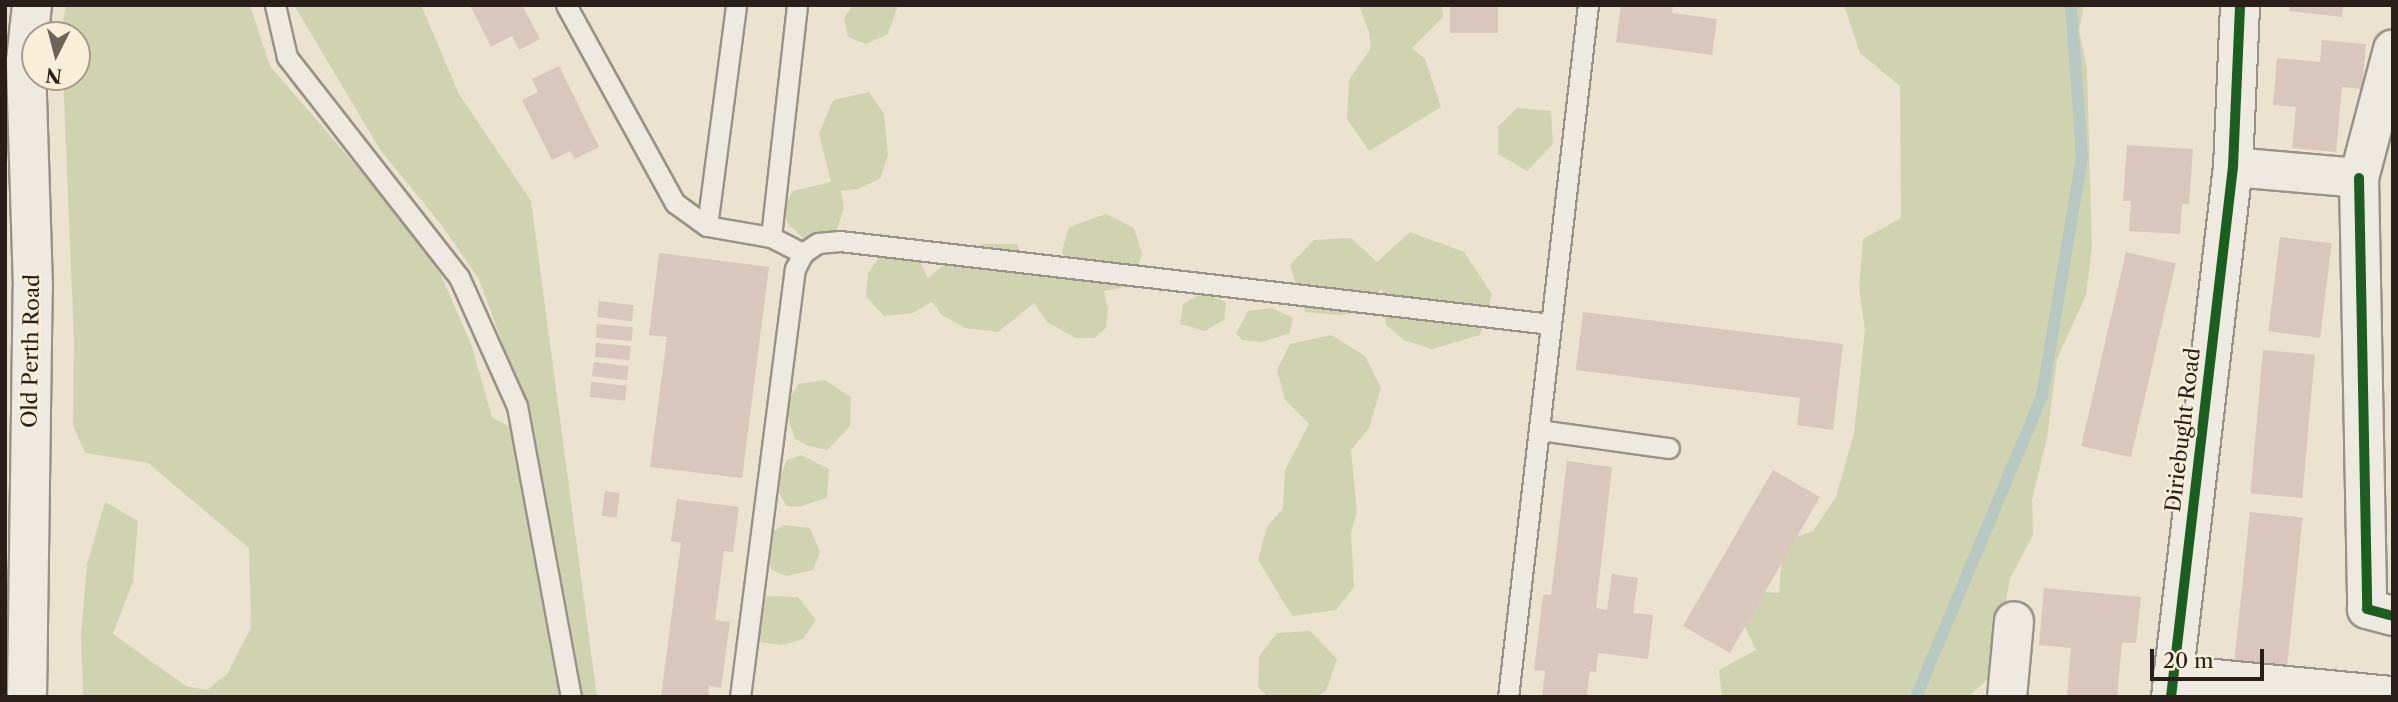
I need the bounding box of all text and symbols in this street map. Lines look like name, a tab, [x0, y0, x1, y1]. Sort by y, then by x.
north arrow	[21, 21, 91, 91]
text: N	[45, 63, 63, 88]
street label: Old Perth Road	[17, 274, 45, 428]
street label: Diriebught Road	[2160, 346, 2206, 514]
scale bar	[2153, 636, 2267, 680]
text: 20 m	[2163, 648, 2214, 673]

